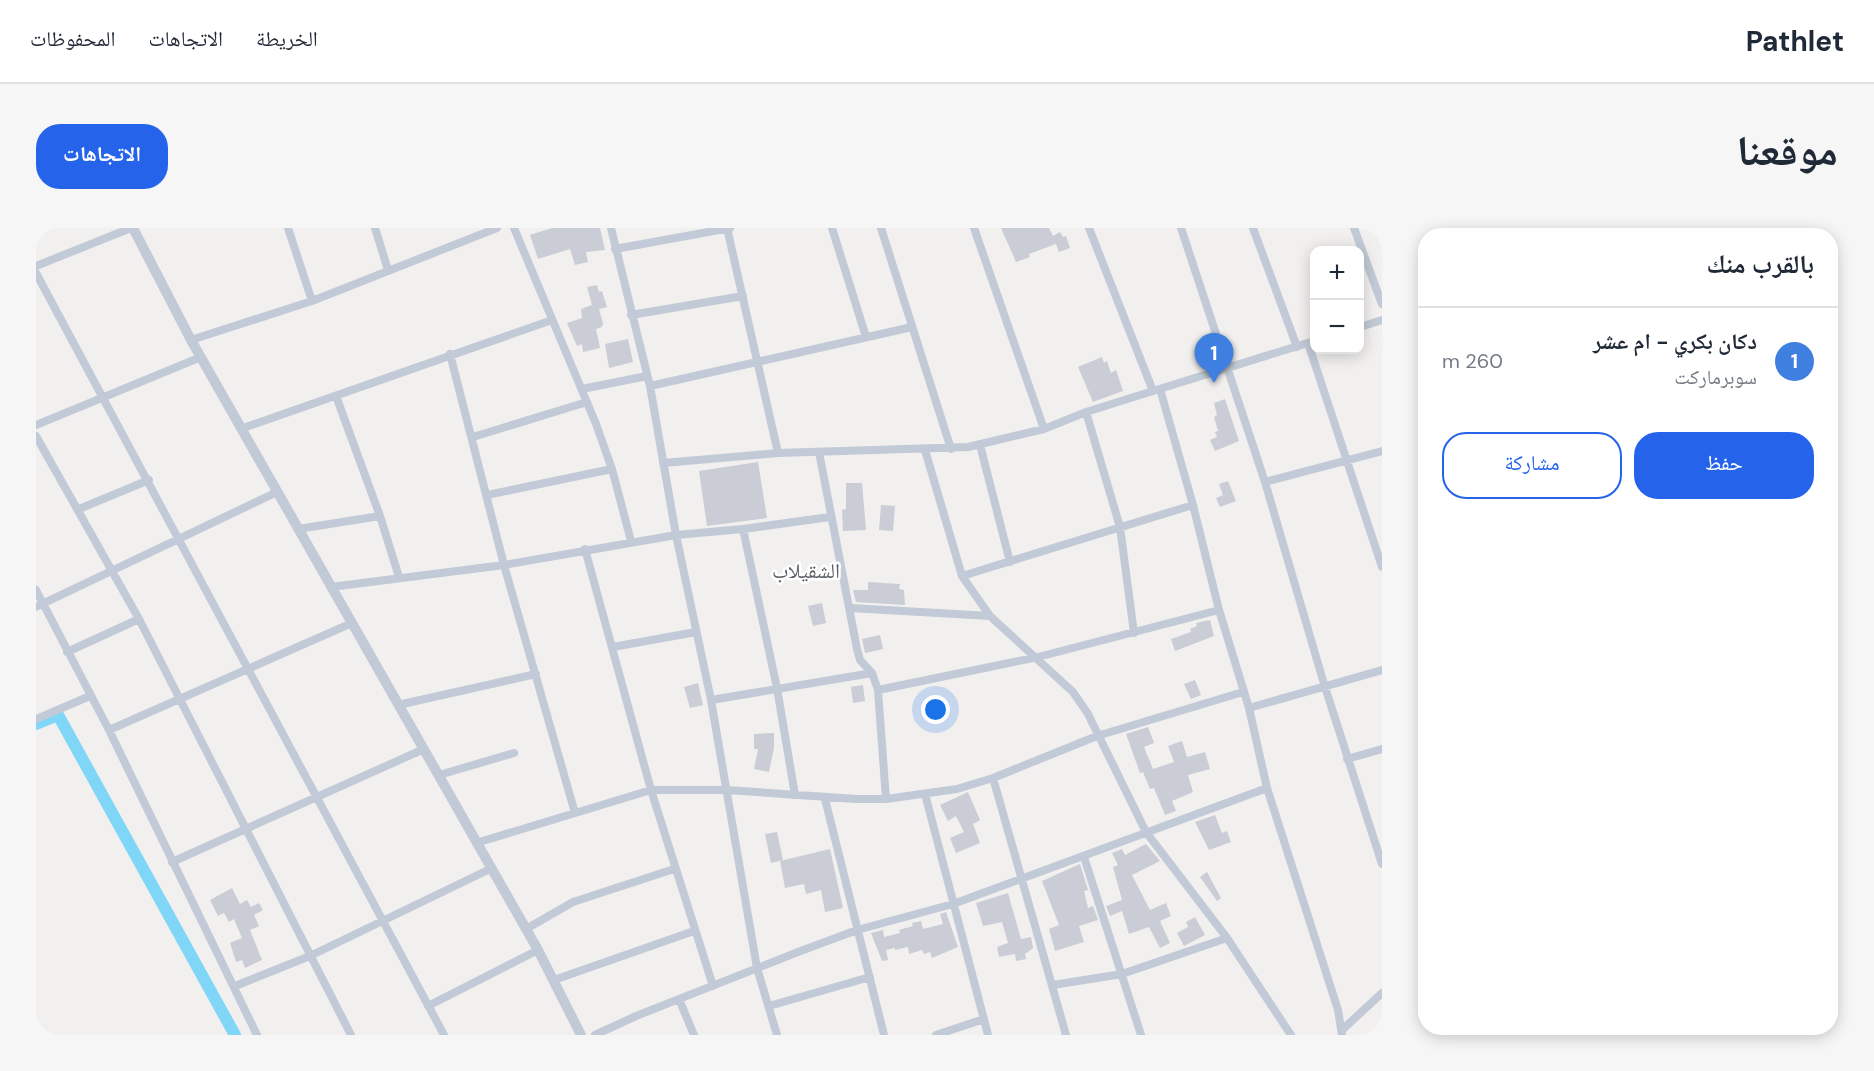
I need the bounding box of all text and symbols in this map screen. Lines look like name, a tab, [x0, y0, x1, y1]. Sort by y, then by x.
text: Pathlet	[1746, 23, 1844, 60]
text: المحفوظات	[30, 25, 115, 53]
text: الاتجاهات	[148, 25, 223, 53]
text: الخريطة	[256, 25, 318, 53]
text: موقعنا	[1737, 123, 1838, 178]
button: الاتجاهات	[36, 124, 168, 189]
map controls	[1310, 246, 1364, 354]
button: +	[1310, 246, 1364, 300]
text: بالقرب منك	[1706, 247, 1814, 281]
button: −	[1310, 300, 1364, 354]
text: دكان بكري - ام عشر	[1593, 327, 1757, 356]
pin: 1	[1194, 334, 1234, 383]
text: 260 m	[1442, 348, 1503, 374]
text: 1	[1791, 348, 1798, 374]
text: سوبرماركت	[1674, 364, 1757, 390]
button: مشاركة	[1442, 432, 1622, 499]
button: حفظ	[1634, 432, 1814, 499]
district label: الشقيلاب	[772, 557, 840, 585]
your location	[921, 695, 950, 724]

